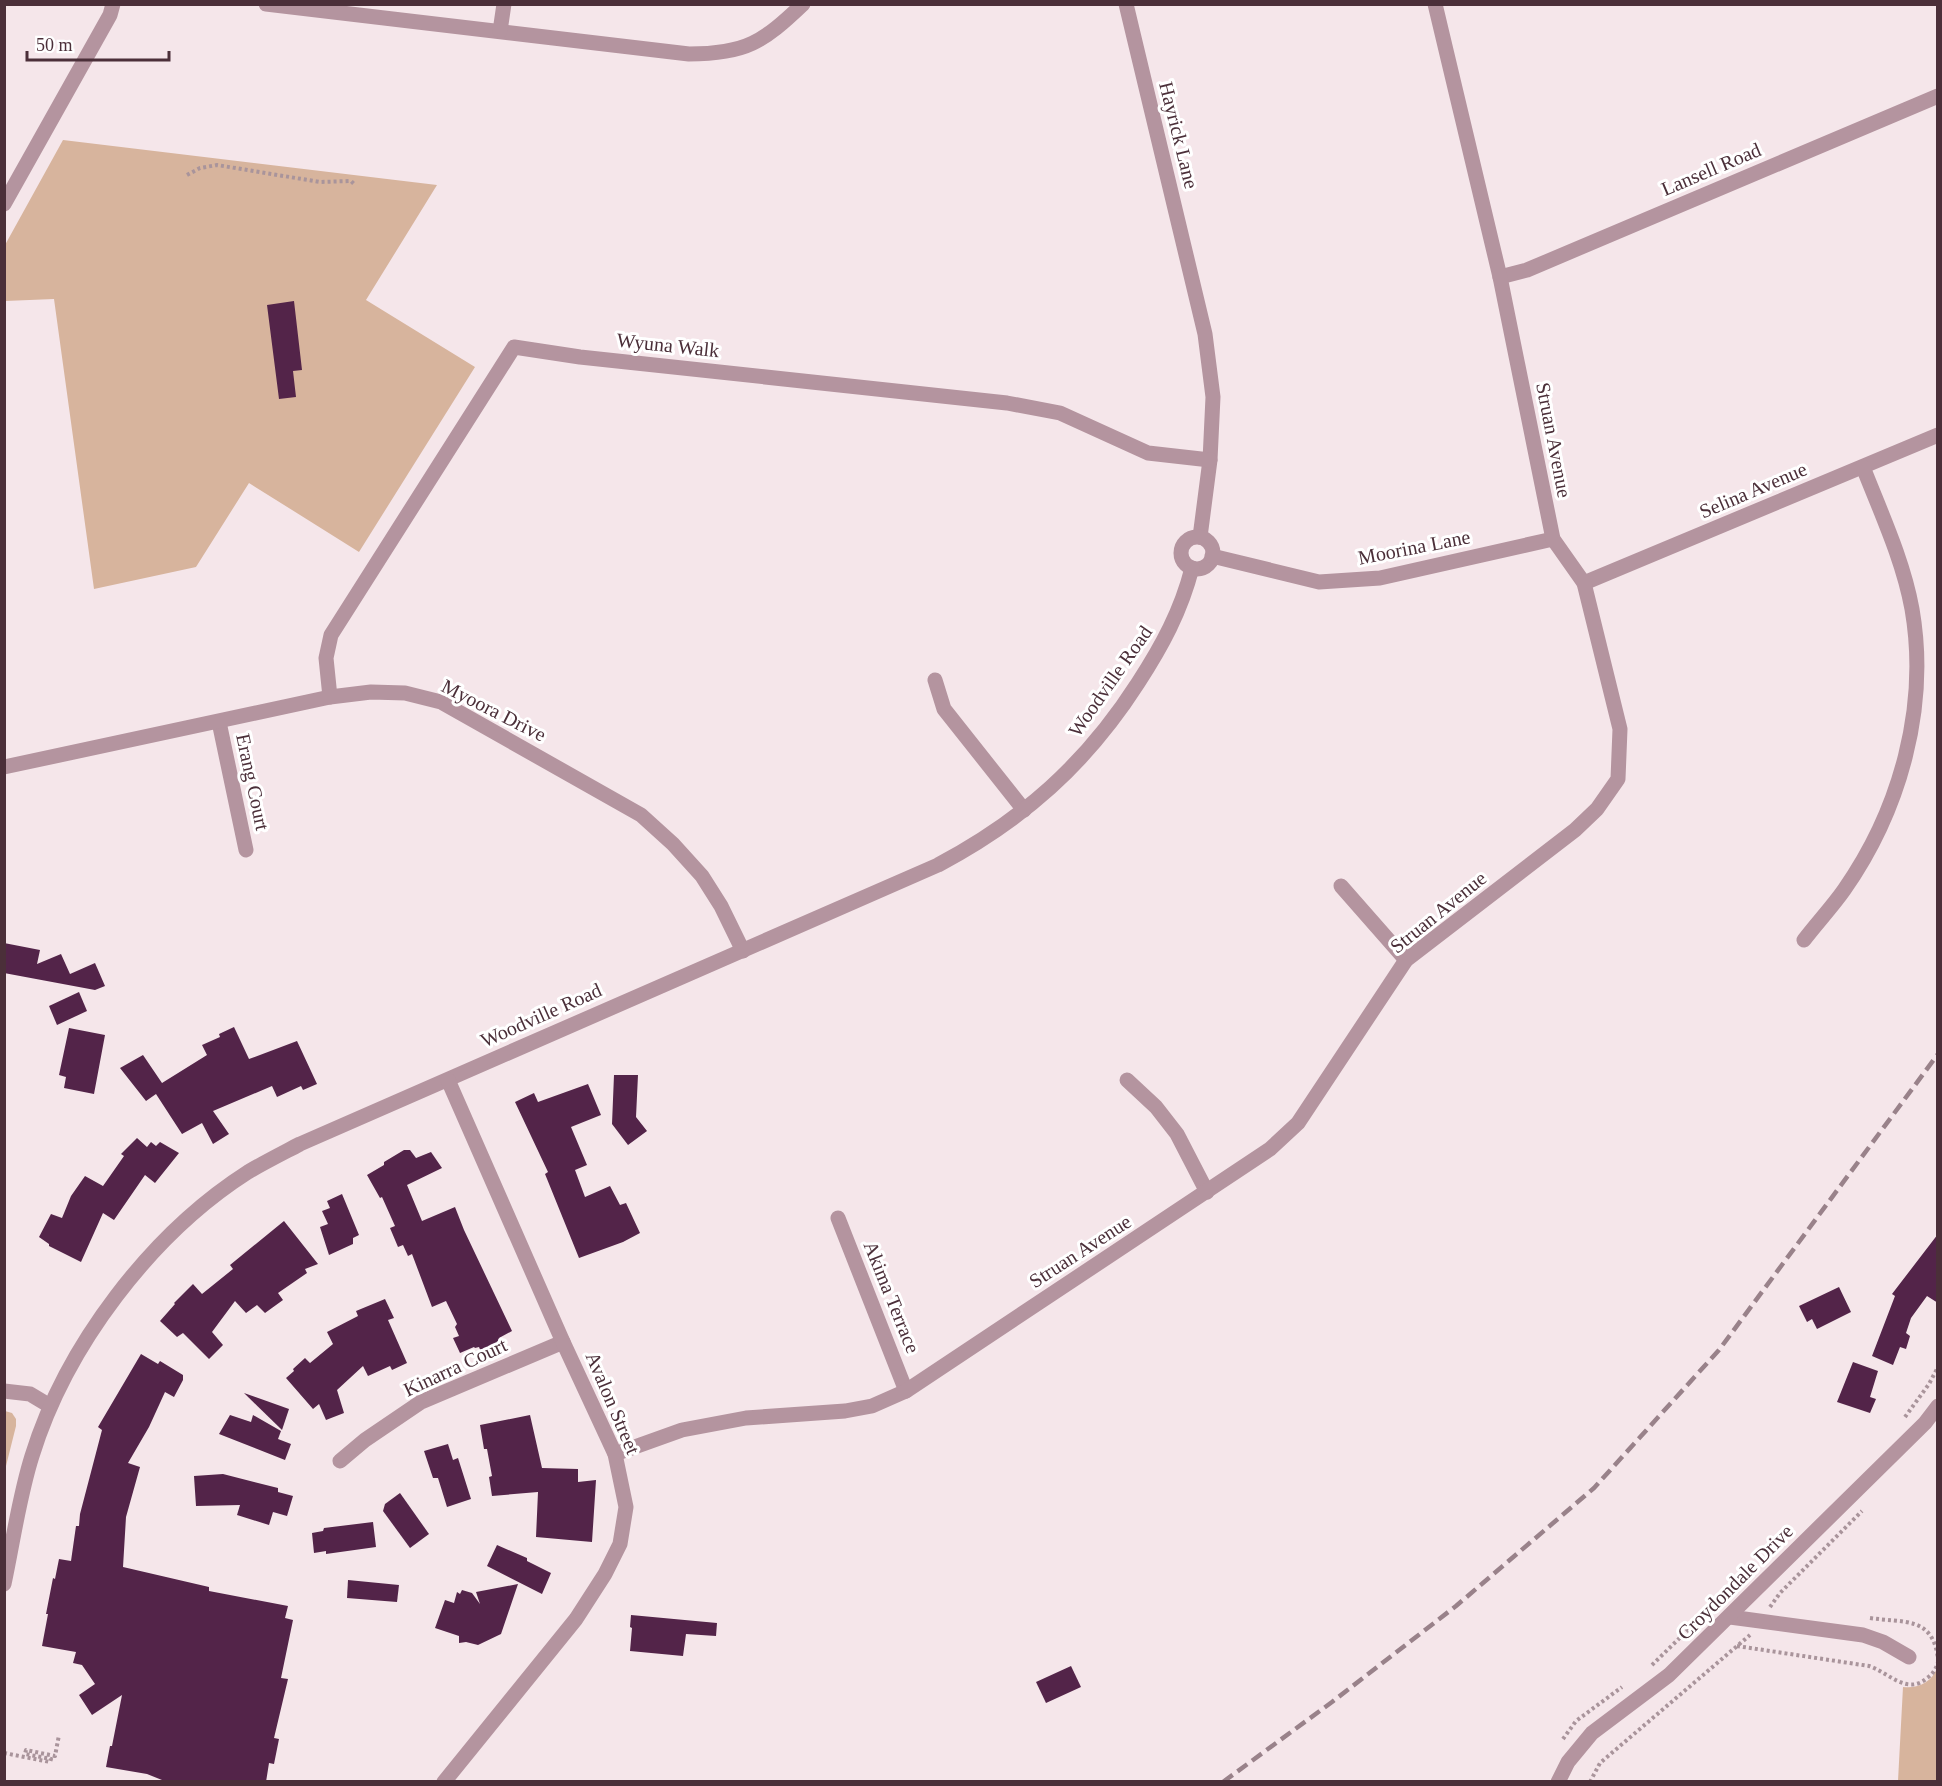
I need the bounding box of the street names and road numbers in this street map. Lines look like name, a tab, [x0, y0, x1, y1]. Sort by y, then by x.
street label: Hayrick Lane	[1154, 79, 1203, 191]
street label: Lansell Road	[1658, 138, 1764, 200]
street label: Wyuna Walk	[616, 329, 720, 362]
street label: Struan Avenue	[1532, 381, 1576, 500]
street label: Selina Avenue	[1696, 457, 1810, 523]
street label: Moorina Lane	[1356, 525, 1472, 569]
street label: Woodville Road	[1064, 621, 1156, 741]
street label: Myoora Drive	[438, 674, 550, 747]
street label: Erang Court	[231, 732, 274, 833]
street label: Struan Avenue	[1386, 867, 1490, 957]
street label: Woodville Road	[477, 979, 605, 1051]
street label: Struan Avenue	[1025, 1210, 1135, 1292]
street label: Akima Terrace	[860, 1238, 924, 1356]
street label: Kinarra Court	[400, 1333, 511, 1401]
street label: Avalon Street	[582, 1349, 645, 1458]
street label: Croydondale Drive	[1673, 1520, 1798, 1645]

